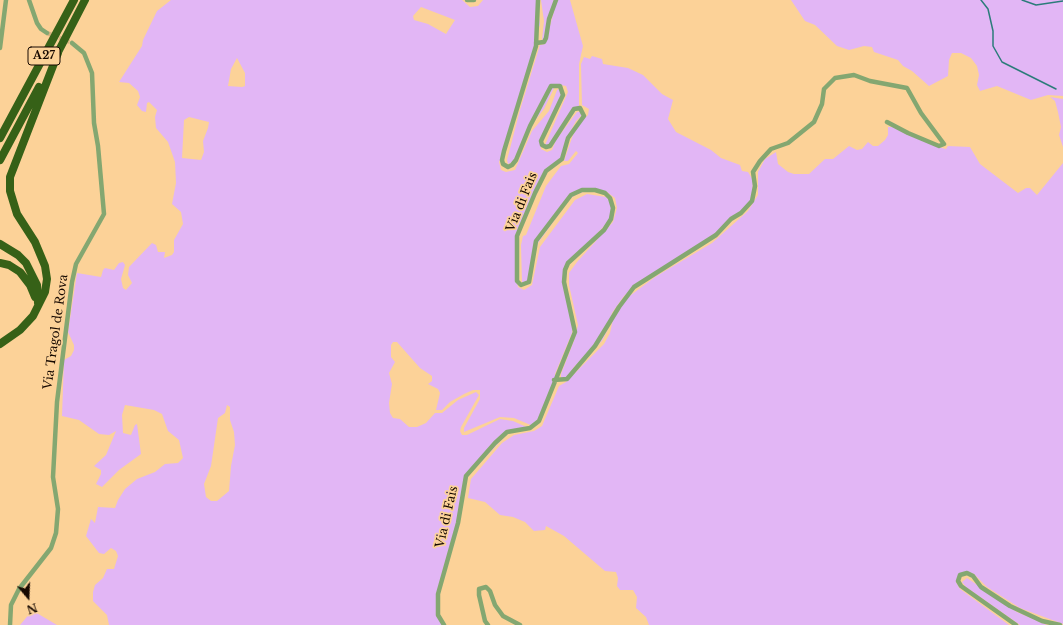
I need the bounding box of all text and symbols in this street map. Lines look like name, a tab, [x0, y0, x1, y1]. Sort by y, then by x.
road number: A27	[28, 47, 60, 65]
street label: Via di Fais	[504, 170, 540, 234]
street label: Via Tragol de Rova	[41, 273, 71, 391]
street label: Via di Fais	[433, 485, 461, 549]
north arrow	[8, 577, 48, 617]
text: N	[25, 600, 39, 617]

